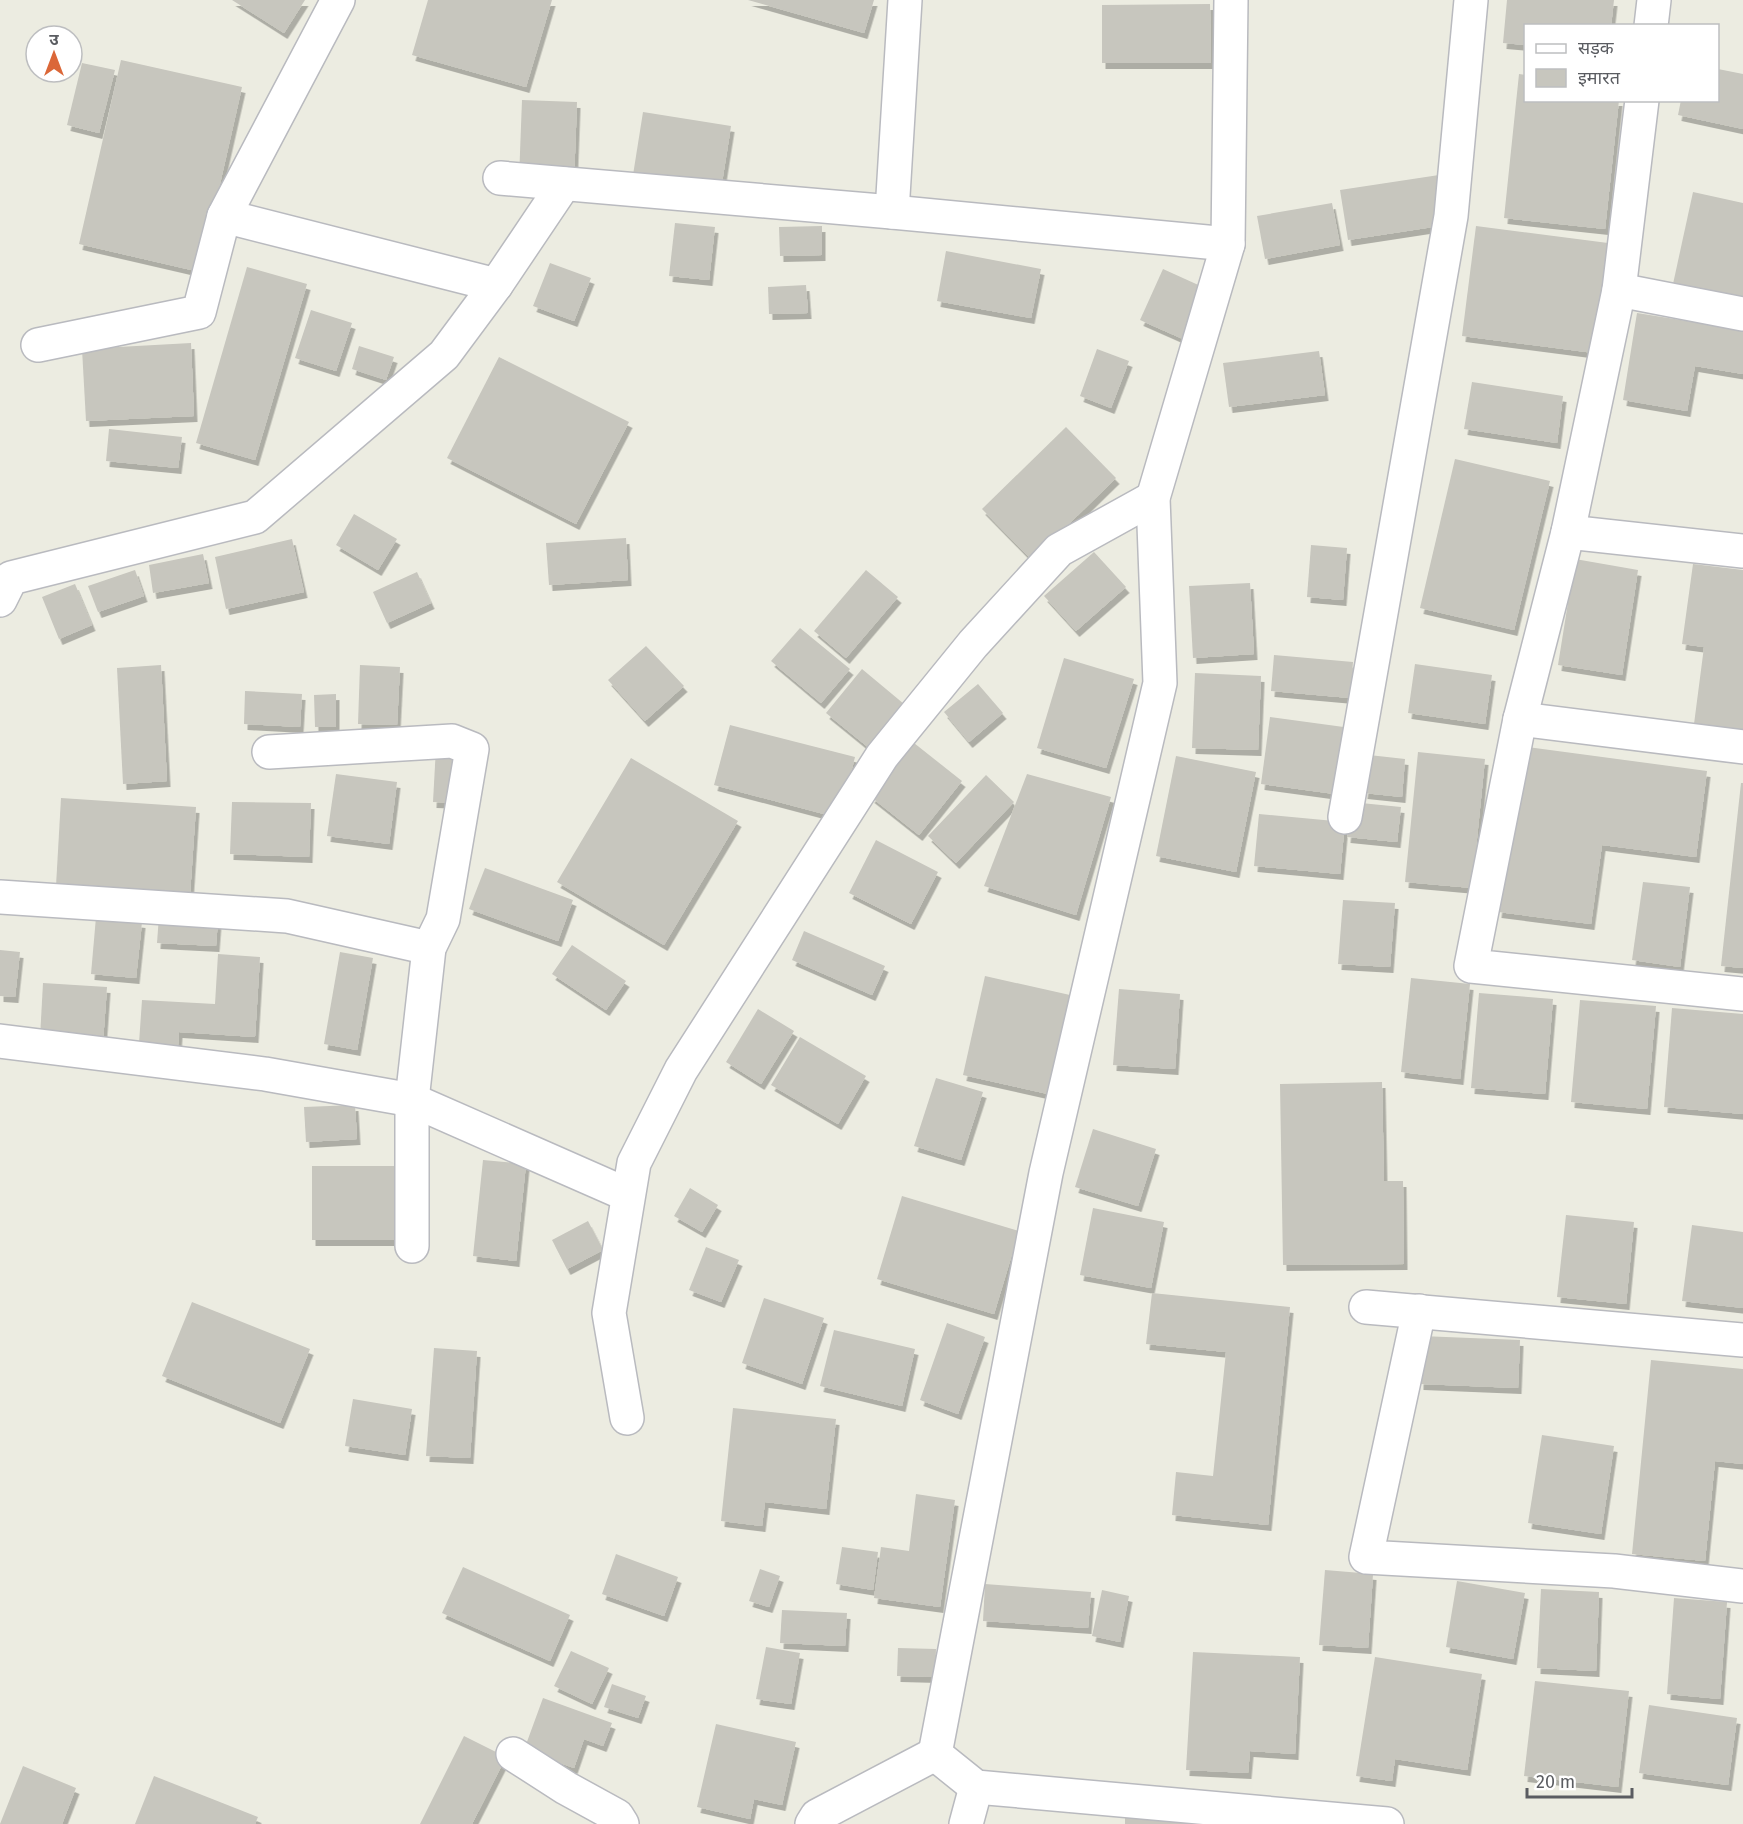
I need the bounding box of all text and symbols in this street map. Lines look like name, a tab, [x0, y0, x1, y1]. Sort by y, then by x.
north arrow	[24, 24, 84, 84]
legend	[1524, 24, 1719, 102]
text: उ	[49, 30, 59, 49]
text: सड़क	[1578, 37, 1615, 59]
text: इमारत	[1578, 67, 1621, 89]
scale bar	[1527, 1761, 1632, 1799]
text: 20 m	[1536, 1771, 1575, 1793]

